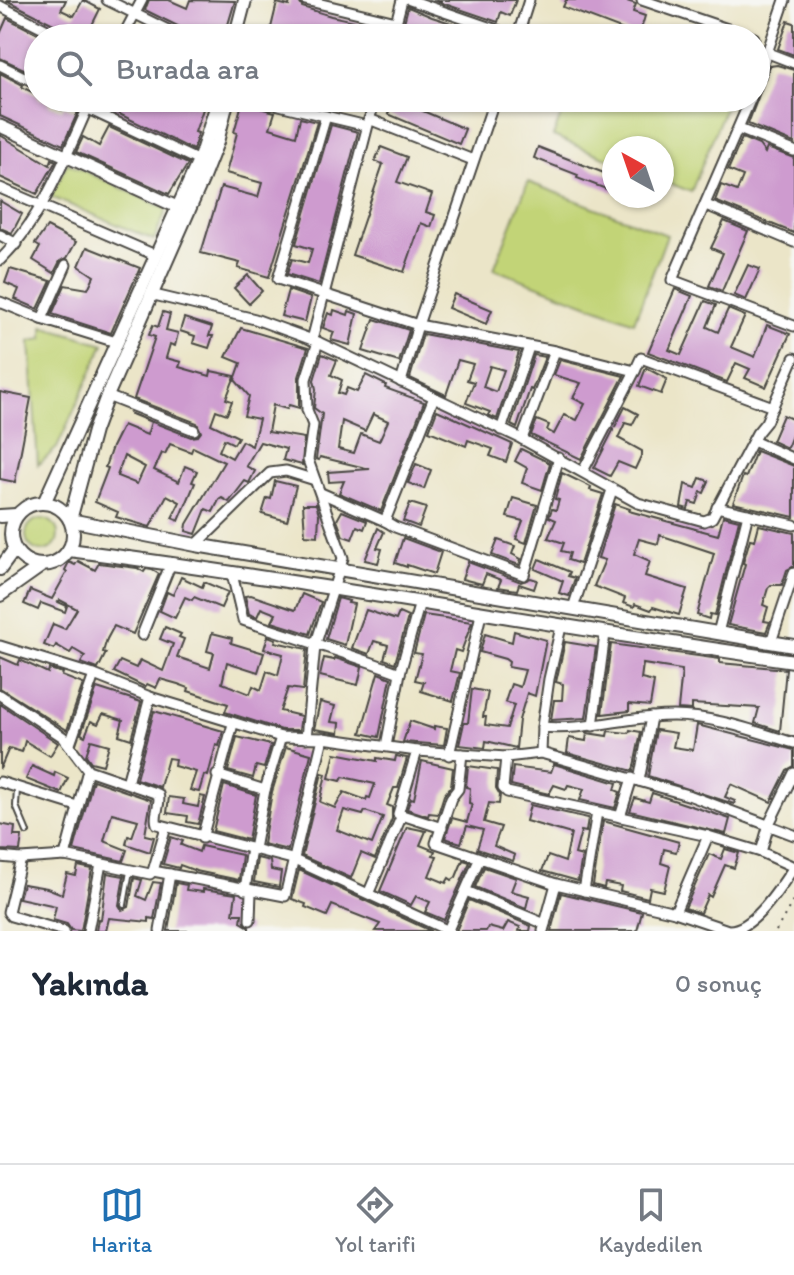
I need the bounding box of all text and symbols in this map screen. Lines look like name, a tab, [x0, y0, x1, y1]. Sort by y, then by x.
search box	[24, 24, 770, 112]
icon: search	[52, 46, 96, 90]
text: Burada ara	[116, 50, 259, 87]
north arrow	[602, 136, 674, 208]
text: Yakında	[32, 963, 148, 1004]
text: 0 sonuç	[675, 967, 762, 999]
tab: Harita	[91, 1183, 152, 1258]
tab: Yol tarifi	[335, 1183, 416, 1258]
tab: Kaydedilen	[599, 1183, 703, 1258]

